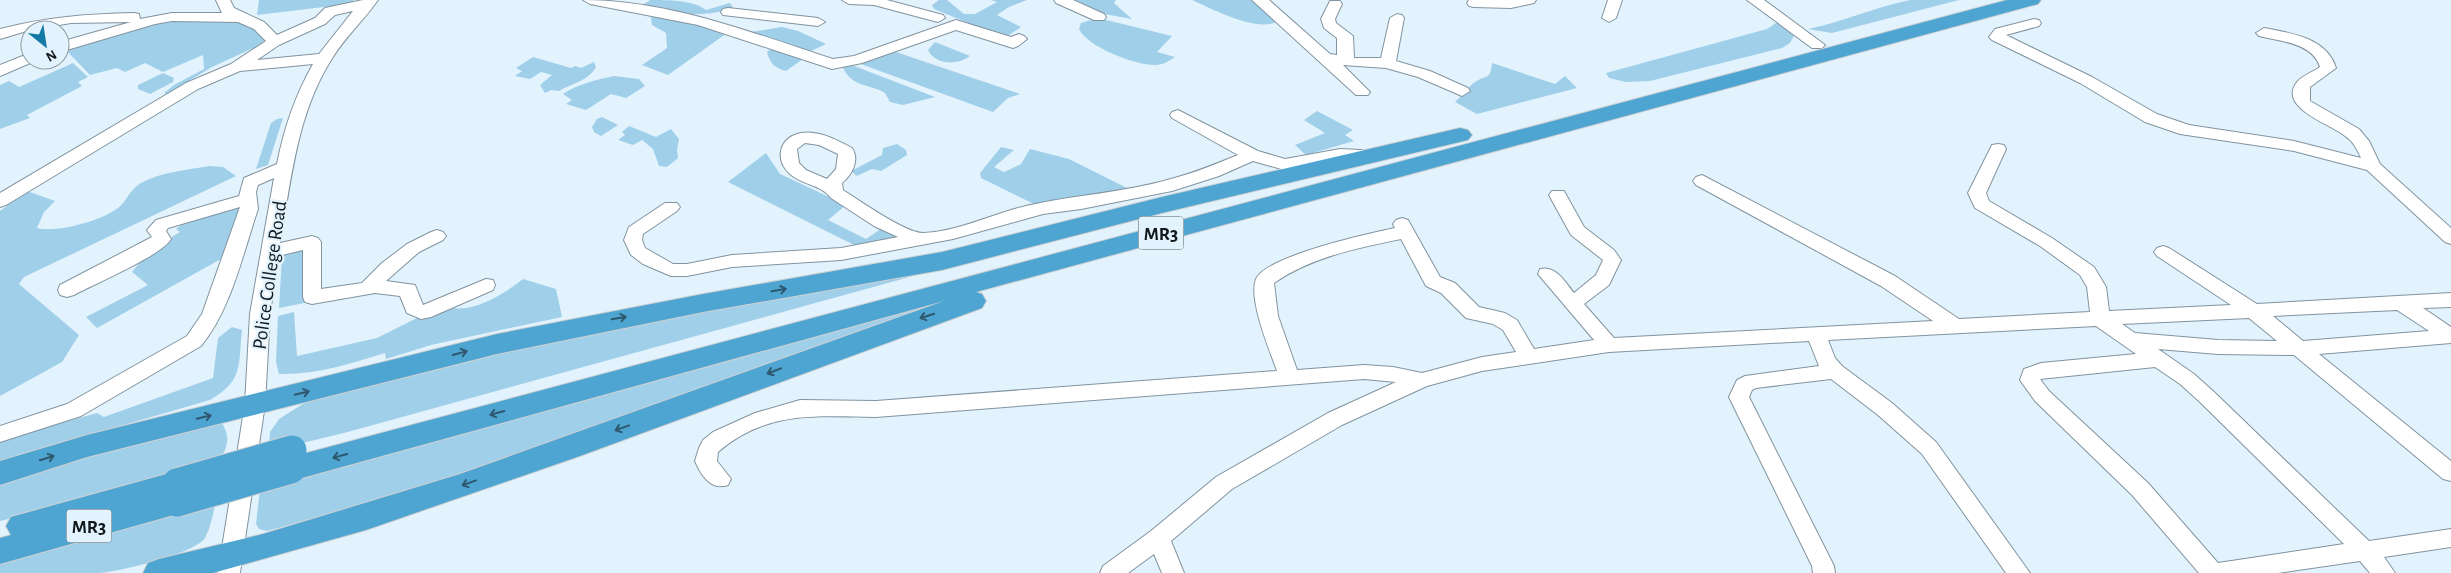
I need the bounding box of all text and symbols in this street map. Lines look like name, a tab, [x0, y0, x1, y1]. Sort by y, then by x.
north arrow	[20, 20, 70, 70]
text: N	[43, 47, 59, 64]
street label: Police College Road	[250, 199, 290, 351]
road number: MR3	[1138, 217, 1184, 250]
one-way arrow	[770, 285, 786, 295]
one-way arrow	[920, 312, 936, 322]
one-way arrow	[610, 313, 626, 323]
one-way arrow	[451, 348, 467, 358]
one-way arrow	[767, 367, 783, 376]
one-way arrow	[294, 388, 310, 397]
one-way arrow	[490, 409, 506, 419]
one-way arrow	[195, 412, 211, 421]
one-way arrow	[615, 424, 631, 433]
one-way arrow	[333, 452, 349, 461]
one-way arrow	[38, 453, 54, 463]
one-way arrow	[462, 479, 478, 488]
road number: MR3	[66, 510, 112, 542]

